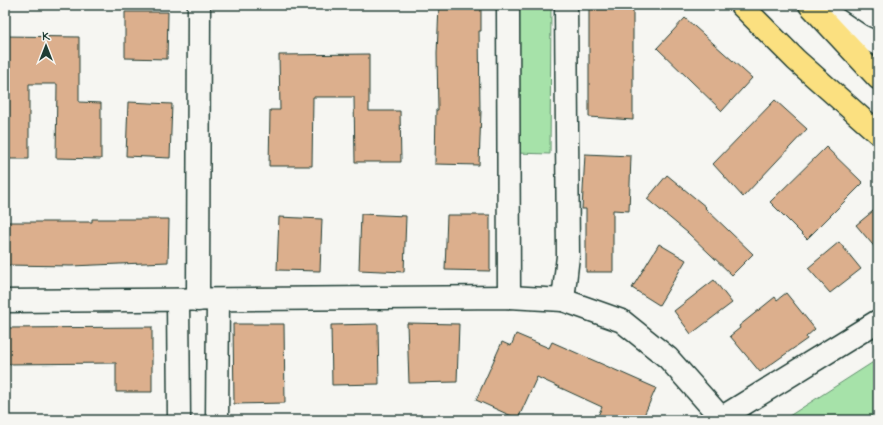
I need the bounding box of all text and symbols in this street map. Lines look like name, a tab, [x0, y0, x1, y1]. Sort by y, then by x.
north arrow	[26, 26, 66, 66]
text: K	[42, 30, 50, 44]

